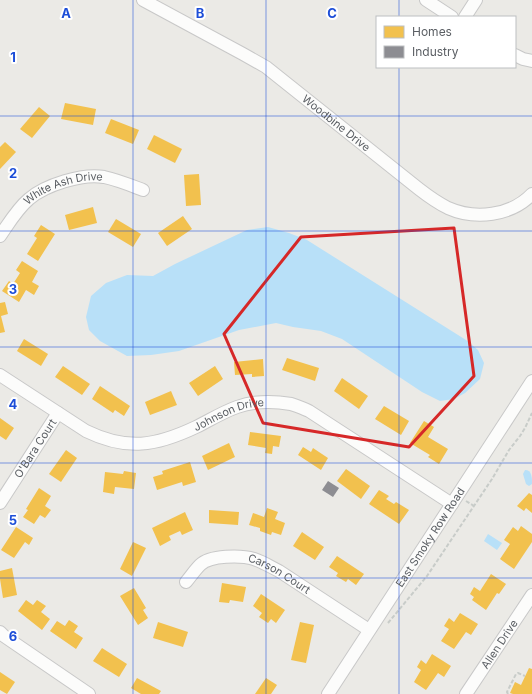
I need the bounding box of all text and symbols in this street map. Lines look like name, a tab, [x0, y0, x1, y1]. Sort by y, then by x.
text: A	[61, 5, 71, 21]
text: B	[196, 5, 205, 21]
text: C	[327, 5, 337, 21]
legend	[376, 16, 516, 68]
text: Homes	[412, 24, 452, 39]
text: Industry	[412, 44, 459, 59]
text: 1	[10, 49, 16, 65]
street label: Woodbine Drive	[299, 92, 373, 154]
text: 2	[9, 165, 17, 181]
street label: White Ash Drive	[21, 169, 103, 208]
text: 3	[9, 281, 17, 297]
street label: Johnson Drive	[191, 395, 264, 434]
text: 4	[9, 396, 18, 412]
street label: O'Bara Court	[11, 416, 60, 481]
street label: East Smoky Row Road	[393, 485, 468, 590]
text: 5	[9, 512, 17, 528]
street label: Carson Court	[247, 551, 313, 597]
street label: Allen Drive	[478, 617, 521, 671]
text: 6	[9, 628, 17, 644]

